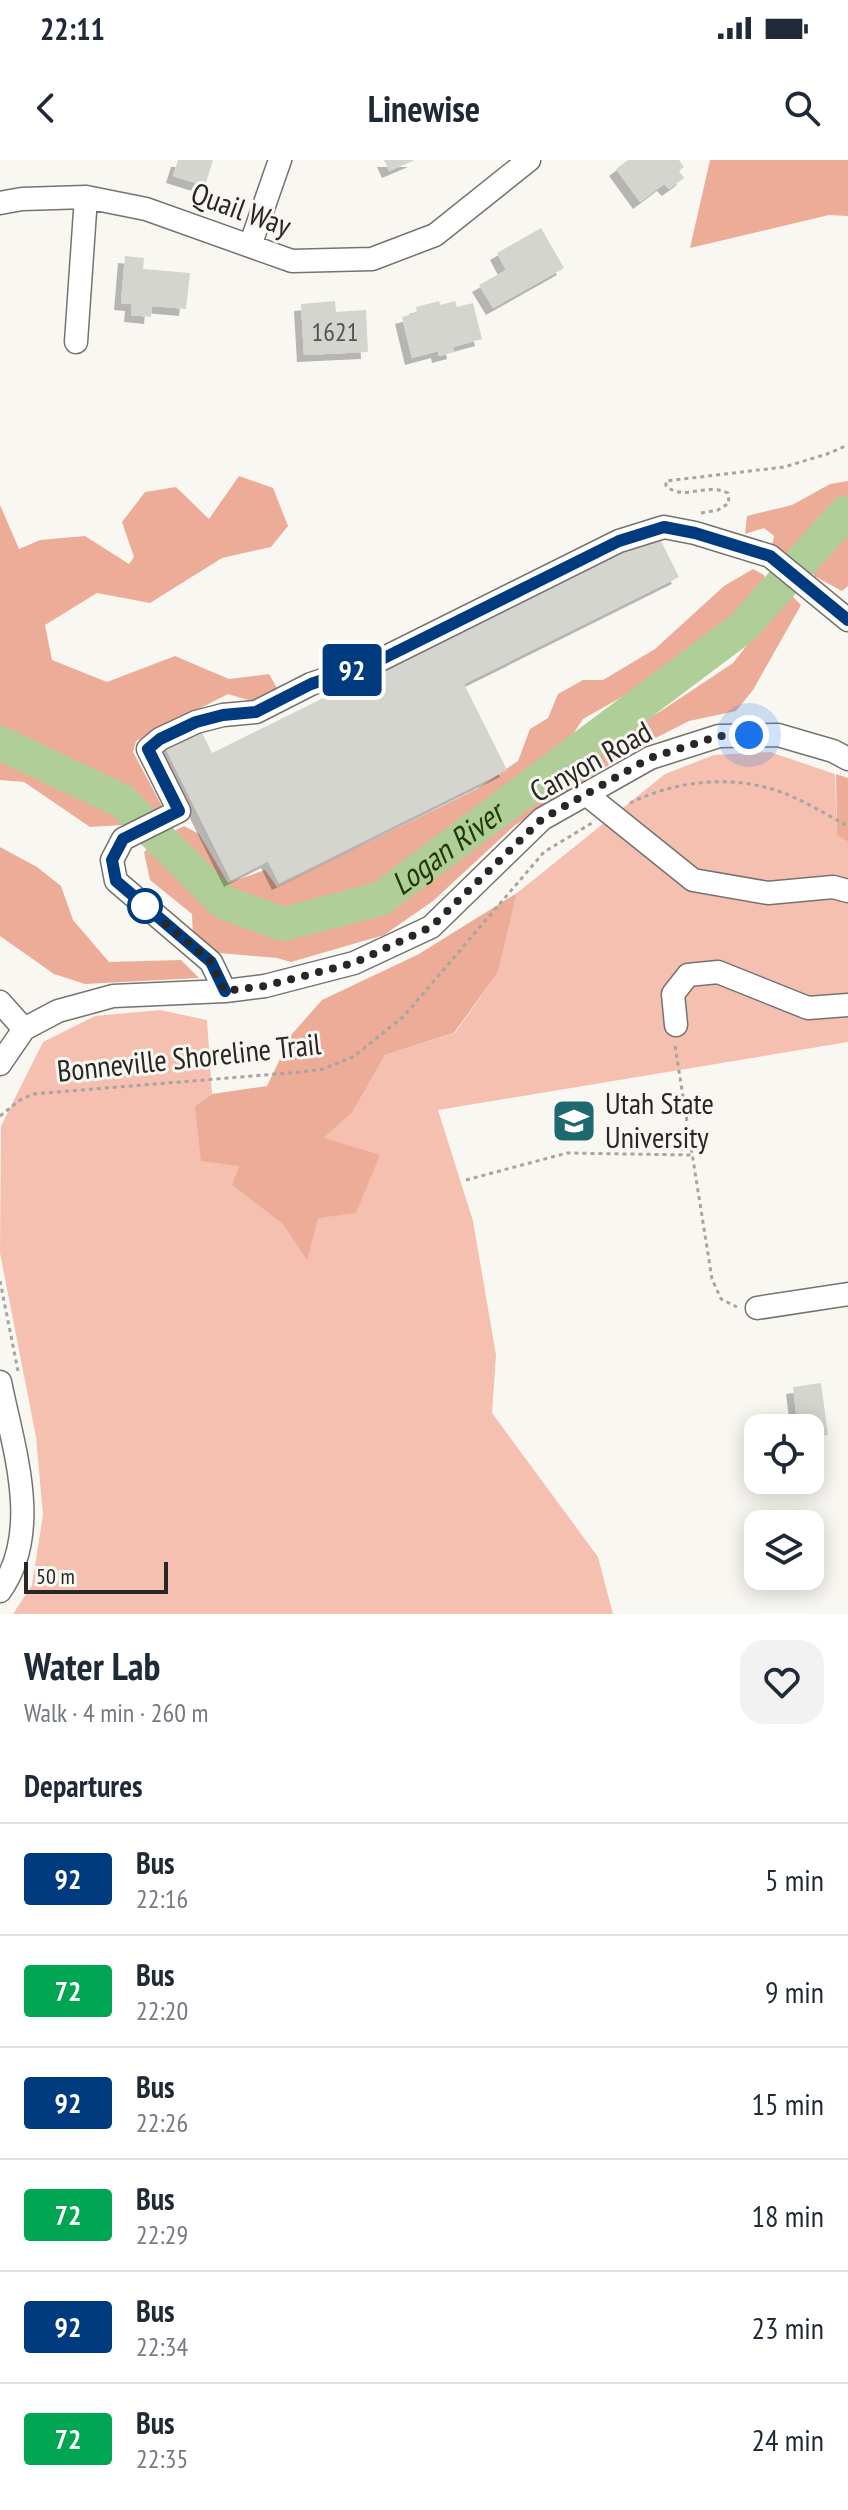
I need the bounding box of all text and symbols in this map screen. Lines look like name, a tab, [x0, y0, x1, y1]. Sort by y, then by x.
text: 22:11	[40, 9, 105, 48]
text: Linewise	[368, 85, 480, 132]
icon: back	[24, 86, 68, 130]
icon: search	[780, 86, 824, 130]
street label: Quail Way	[186, 173, 297, 245]
house number: 1621	[312, 315, 358, 348]
line badge: 92	[316, 644, 388, 696]
text: 92	[339, 651, 365, 688]
street label: Canyon Road	[522, 711, 658, 810]
your location	[729, 715, 769, 755]
water label: Logan River	[382, 790, 515, 904]
unlabelled marker	[128, 889, 162, 923]
street label: Bonneville Shoreline Trail	[55, 1023, 323, 1090]
place label: Utah State University	[605, 1083, 714, 1156]
school or university icon: Utah State University	[550, 1097, 598, 1145]
map controls	[744, 1414, 824, 1590]
button: locate	[744, 1414, 824, 1494]
button: layers	[744, 1510, 824, 1590]
scale bar	[24, 1558, 168, 1594]
text: 50 m	[36, 1562, 75, 1590]
button: heart	[740, 1640, 824, 1724]
text: Water Lab	[24, 1641, 160, 1690]
text: Walk · 4 min · 260 m	[24, 1696, 208, 1729]
text: Departures	[24, 1766, 142, 1805]
text: Bus	[136, 1843, 175, 1882]
text: 92	[55, 1860, 81, 1897]
text: 5 min	[765, 1860, 824, 1899]
text: 22:16	[136, 1882, 188, 1915]
text: Bus	[136, 1955, 175, 1994]
text: 72	[55, 1972, 81, 2009]
text: 9 min	[765, 1972, 824, 2011]
text: 22:20	[136, 1994, 188, 2027]
text: Bus	[136, 2067, 175, 2106]
text: 92	[55, 2084, 81, 2121]
text: 15 min	[751, 2084, 824, 2123]
text: 22:26	[136, 2106, 188, 2139]
text: Bus	[136, 2179, 175, 2218]
text: 72	[55, 2196, 81, 2233]
text: 18 min	[751, 2196, 824, 2235]
text: 22:29	[136, 2218, 188, 2251]
text: Bus	[136, 2291, 175, 2330]
text: 92	[55, 2308, 81, 2345]
text: 23 min	[751, 2308, 824, 2347]
text: 22:34	[136, 2330, 188, 2363]
text: Bus	[136, 2403, 175, 2442]
text: 72	[55, 2420, 81, 2457]
text: 24 min	[751, 2420, 824, 2459]
text: 22:35	[136, 2442, 188, 2475]

